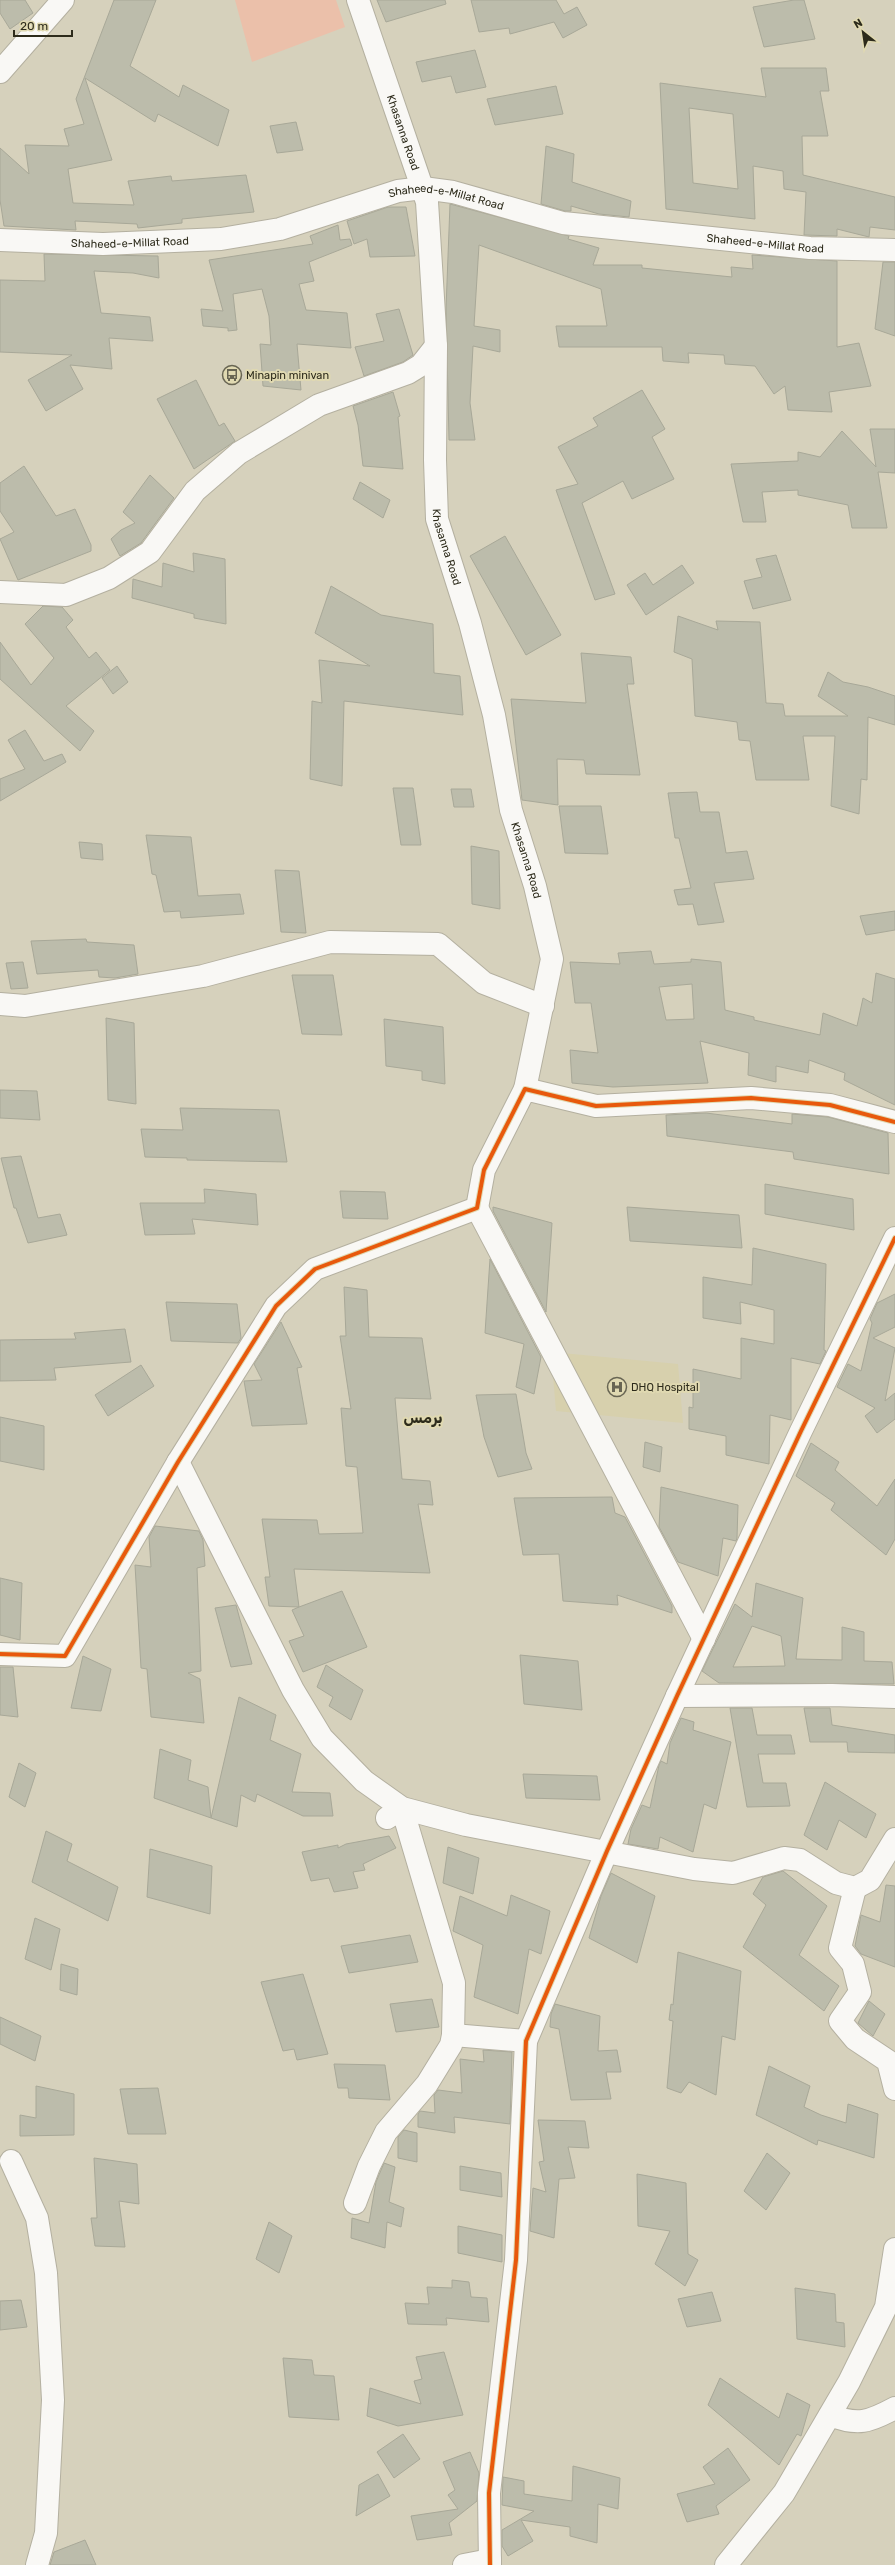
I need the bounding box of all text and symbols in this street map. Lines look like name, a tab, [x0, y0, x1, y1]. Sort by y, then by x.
scale bar	[14, 12, 72, 38]
north arrow	[843, 12, 883, 52]
text: N	[852, 16, 865, 31]
text: 20 m	[20, 19, 48, 33]
street label: Khasanna Road	[384, 93, 422, 172]
street label: Shaheed-e-Millat Road	[387, 181, 505, 212]
street label: Shaheed-e-Millat Road	[706, 231, 824, 255]
street label: Shaheed-e-Millat Road	[71, 234, 189, 251]
bus stop icon: Minapin minivan	[221, 364, 243, 386]
place label: Minapin minivan	[246, 369, 329, 382]
street label: Khasanna Road	[430, 508, 464, 587]
street label: Khasanna Road	[509, 820, 544, 900]
hospital icon: DHQ Hospital	[606, 1376, 628, 1398]
place label: DHQ Hospital	[631, 1381, 699, 1394]
district label: برمس	[404, 1409, 442, 1427]

